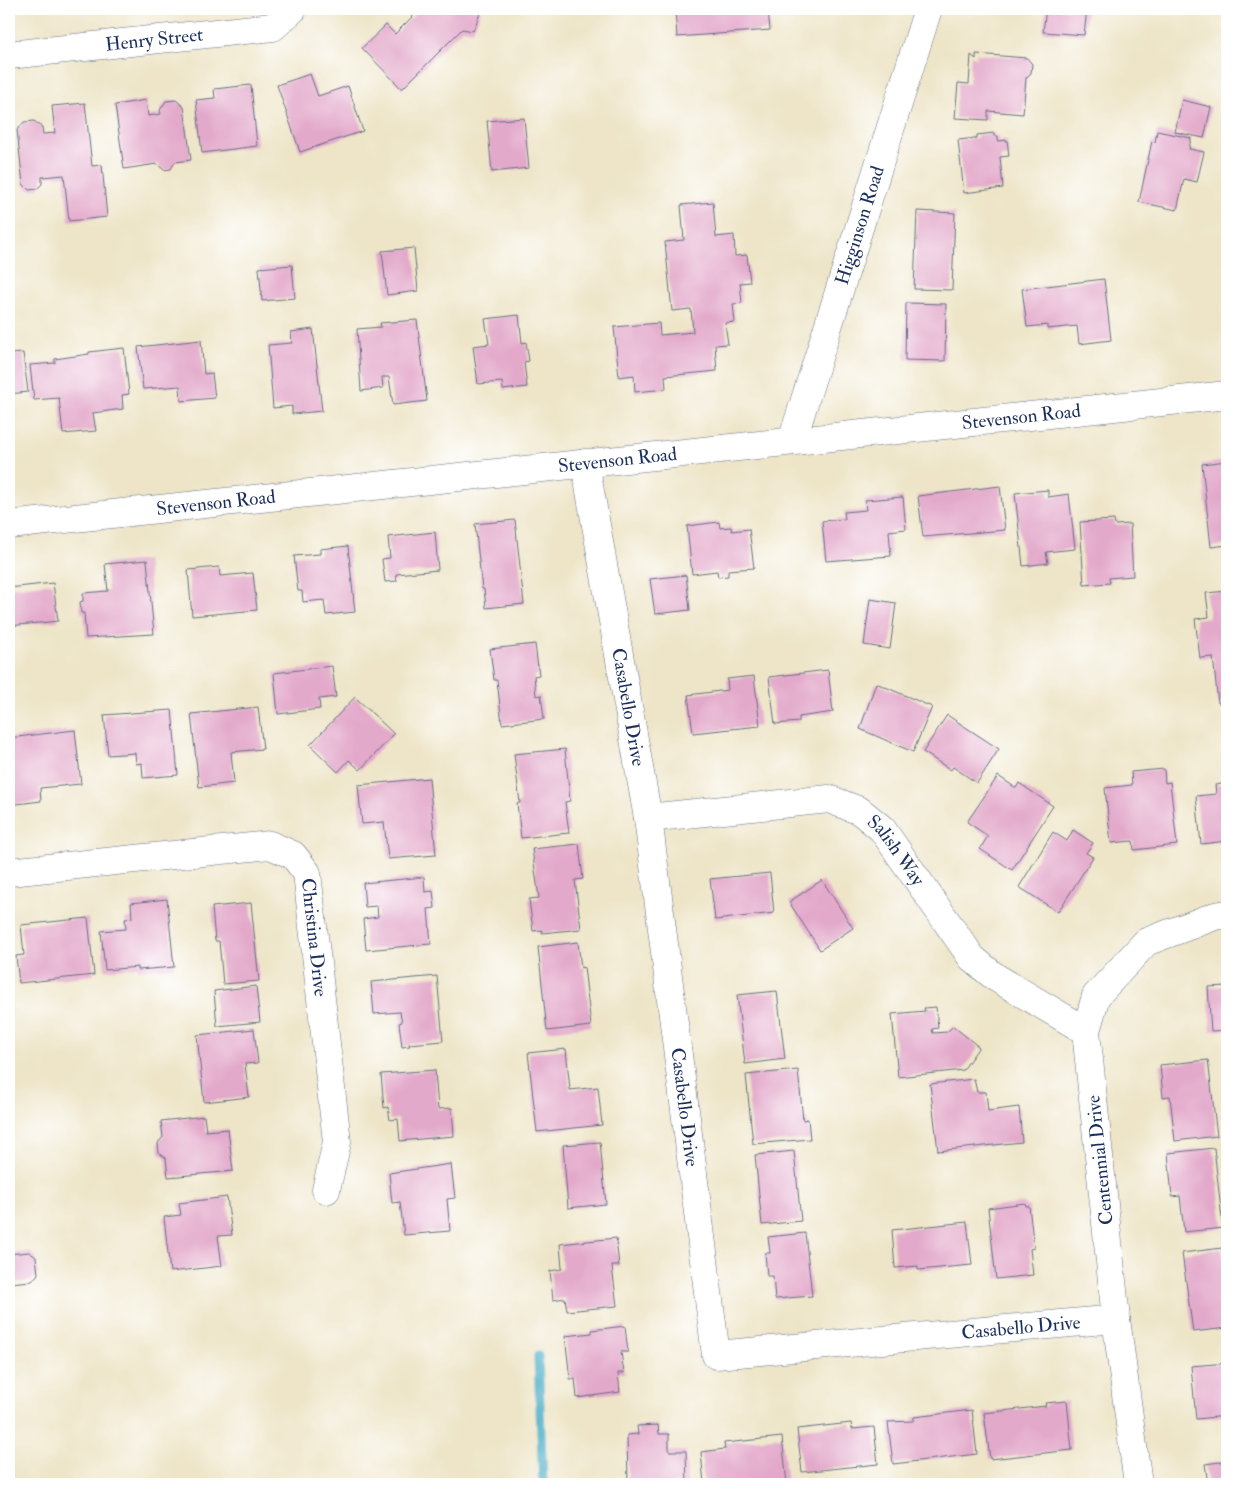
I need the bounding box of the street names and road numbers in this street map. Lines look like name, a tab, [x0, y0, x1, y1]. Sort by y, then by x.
street label: Henry Street	[104, 22, 204, 57]
street label: Higginson Road	[830, 162, 890, 288]
street label: Stevenson Road	[960, 399, 1083, 435]
street label: Stevenson Road	[557, 442, 679, 478]
street label: Stevenson Road	[155, 485, 277, 521]
street label: Casabello Drive	[606, 646, 651, 768]
street label: Salish Way	[862, 810, 930, 891]
street label: Christina Drive	[296, 877, 333, 998]
street label: Casabello Drive	[665, 1046, 704, 1168]
street label: Centennial Drive	[1081, 1094, 1119, 1226]
street label: Casabello Drive	[960, 1310, 1082, 1345]

